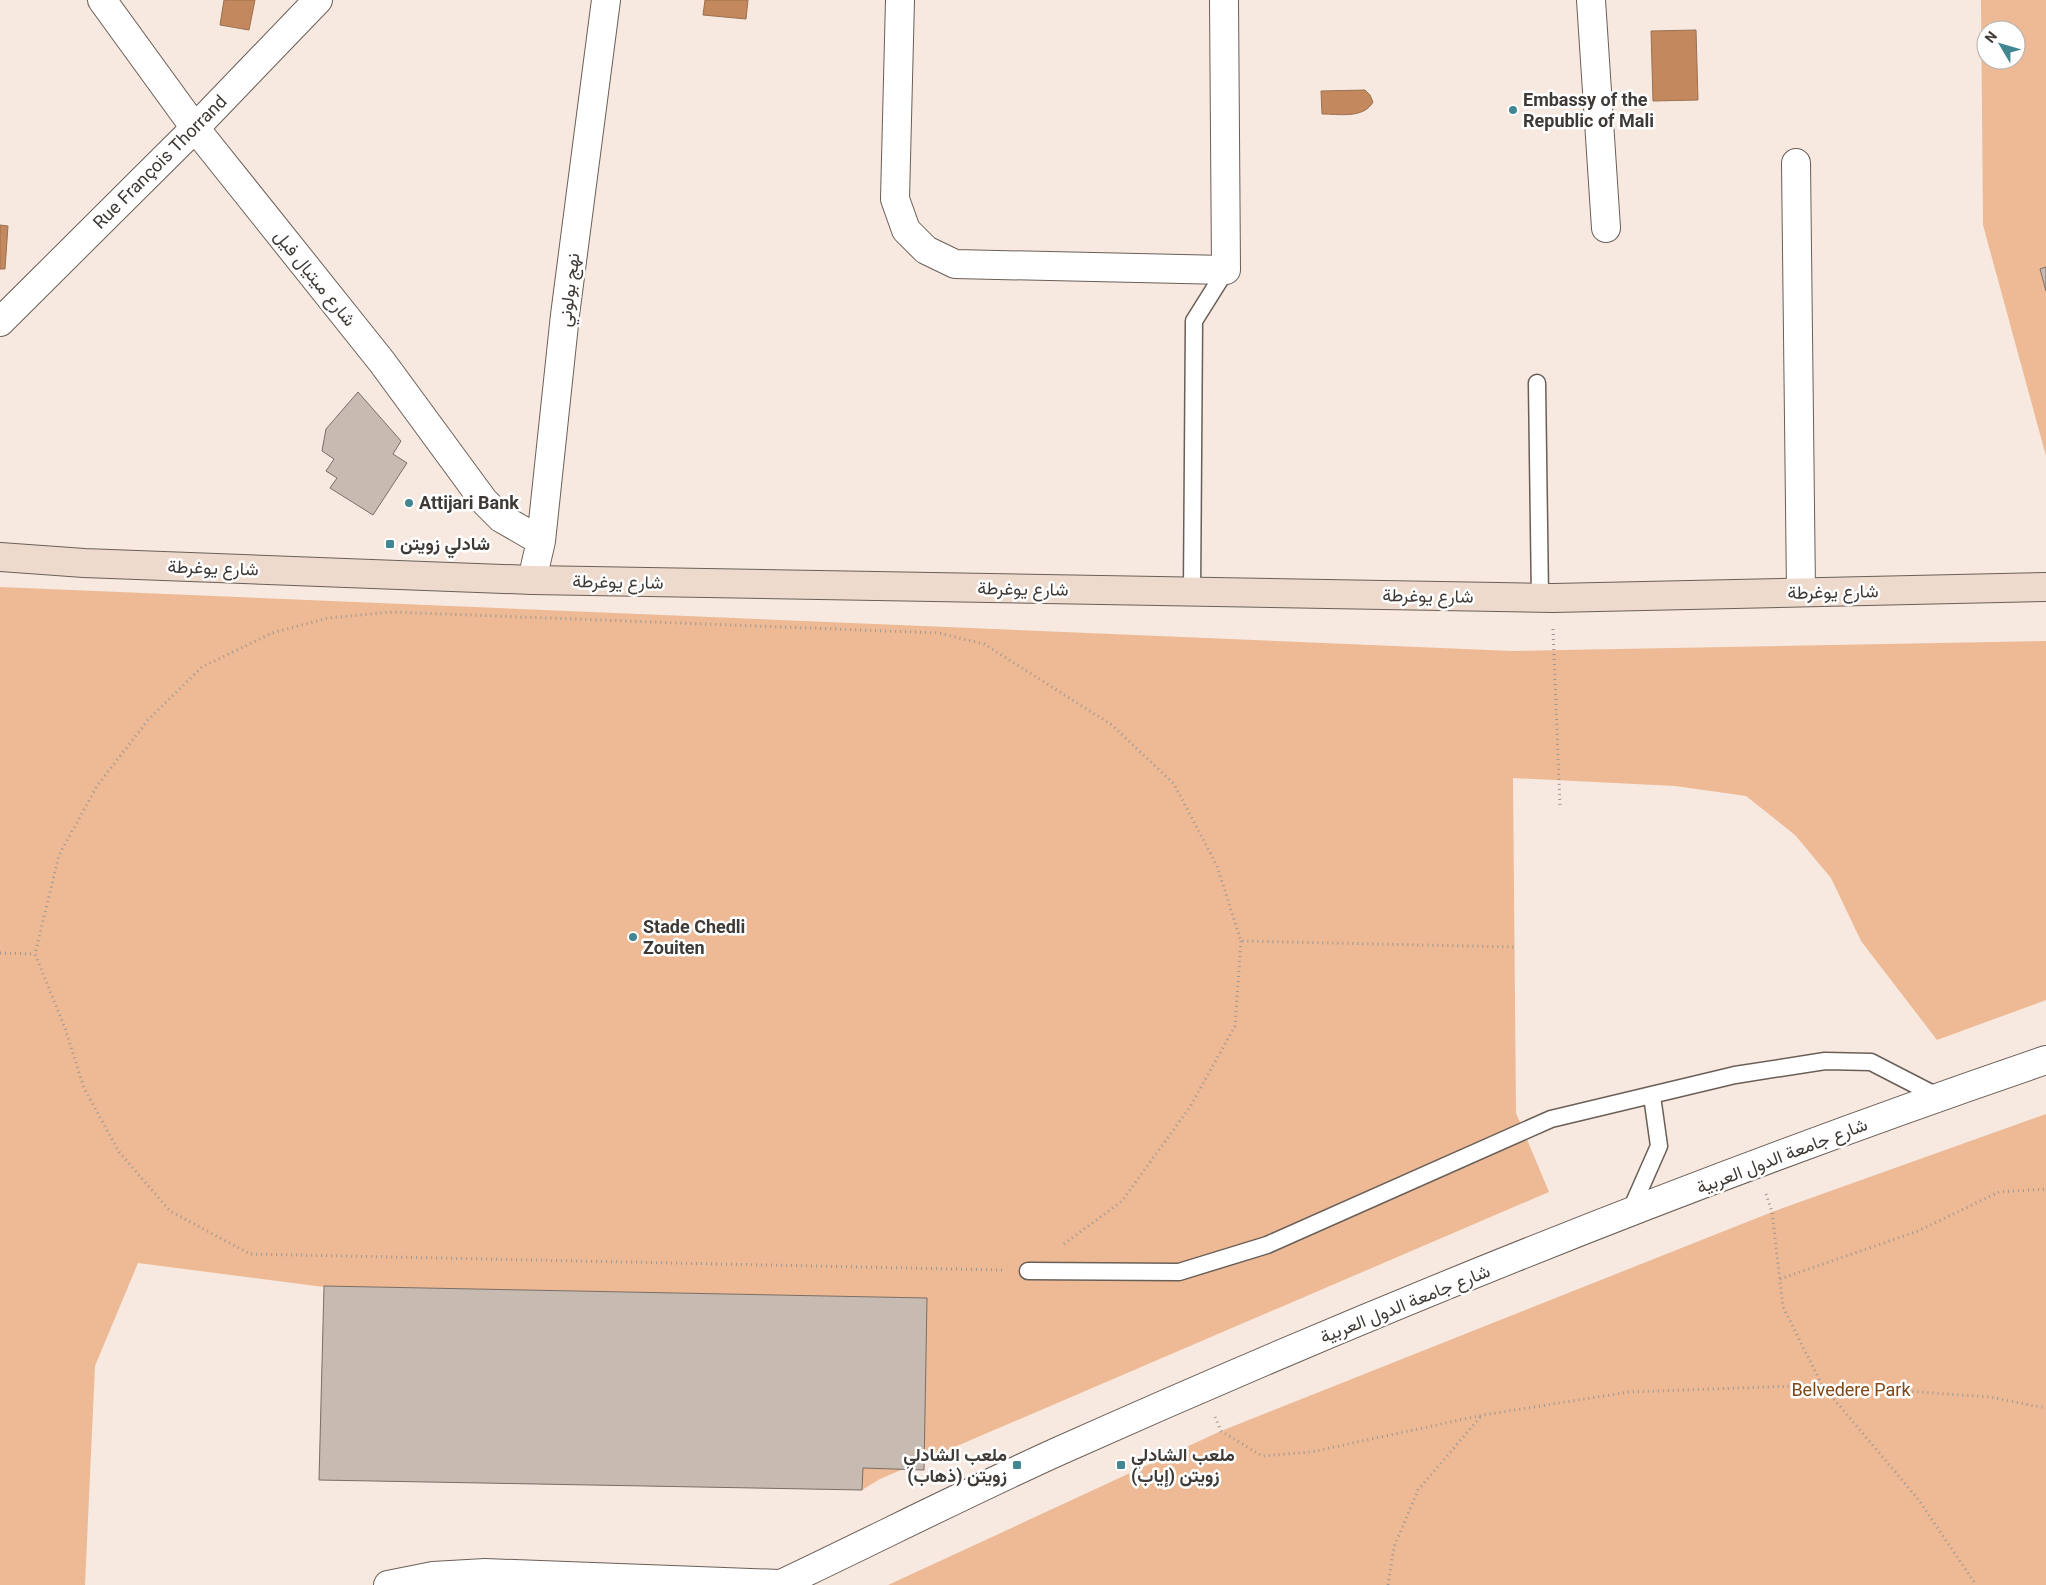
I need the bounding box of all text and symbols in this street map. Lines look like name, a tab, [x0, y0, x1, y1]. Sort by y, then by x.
north arrow	[1976, 20, 2026, 70]
text: N	[1981, 28, 2000, 46]
place label: Embassy of the Republic of Mali	[1523, 89, 1654, 131]
street label: Rue François Thorrand	[88, 90, 231, 233]
marker: Embassy of the Republic of Mali	[1507, 104, 1519, 116]
street label: شارع ميتيال فيل	[269, 225, 361, 331]
street label: نهج بولوني	[554, 252, 588, 329]
place label: Attijari Bank	[419, 492, 519, 513]
marker: Attijari Bank	[403, 497, 415, 509]
place label: شادلي زويتن	[400, 533, 490, 559]
marker: شادلي زويتن	[384, 538, 396, 550]
street label: شارع يوغرطة	[167, 555, 259, 582]
street label: شارع يوغرطة	[572, 570, 664, 595]
street label: شارع يوغرطة	[977, 577, 1069, 602]
street label: شارع يوغرطة	[1787, 580, 1879, 605]
street label: شارع يوغرطة	[1382, 584, 1474, 609]
place label: Stade Chedli Zouiten	[643, 916, 745, 958]
marker: Stade Chedli Zouiten	[627, 931, 639, 943]
street label: شارع جامعة الدول العربية	[1693, 1113, 1871, 1200]
street label: شارع جامعة الدول العربية	[1317, 1260, 1494, 1349]
park label: Belvedere Park	[1791, 1379, 1911, 1400]
place label: ملعب الشادلي زويتن (ذهاب)	[903, 1444, 1007, 1487]
place label: ملعب الشادلي زويتن (إياب)	[1131, 1444, 1235, 1488]
marker: ملعب الشادلي زويتن (ذهاب)	[1011, 1459, 1023, 1471]
marker: ملعب الشادلي زويتن (إياب)	[1115, 1459, 1127, 1471]

